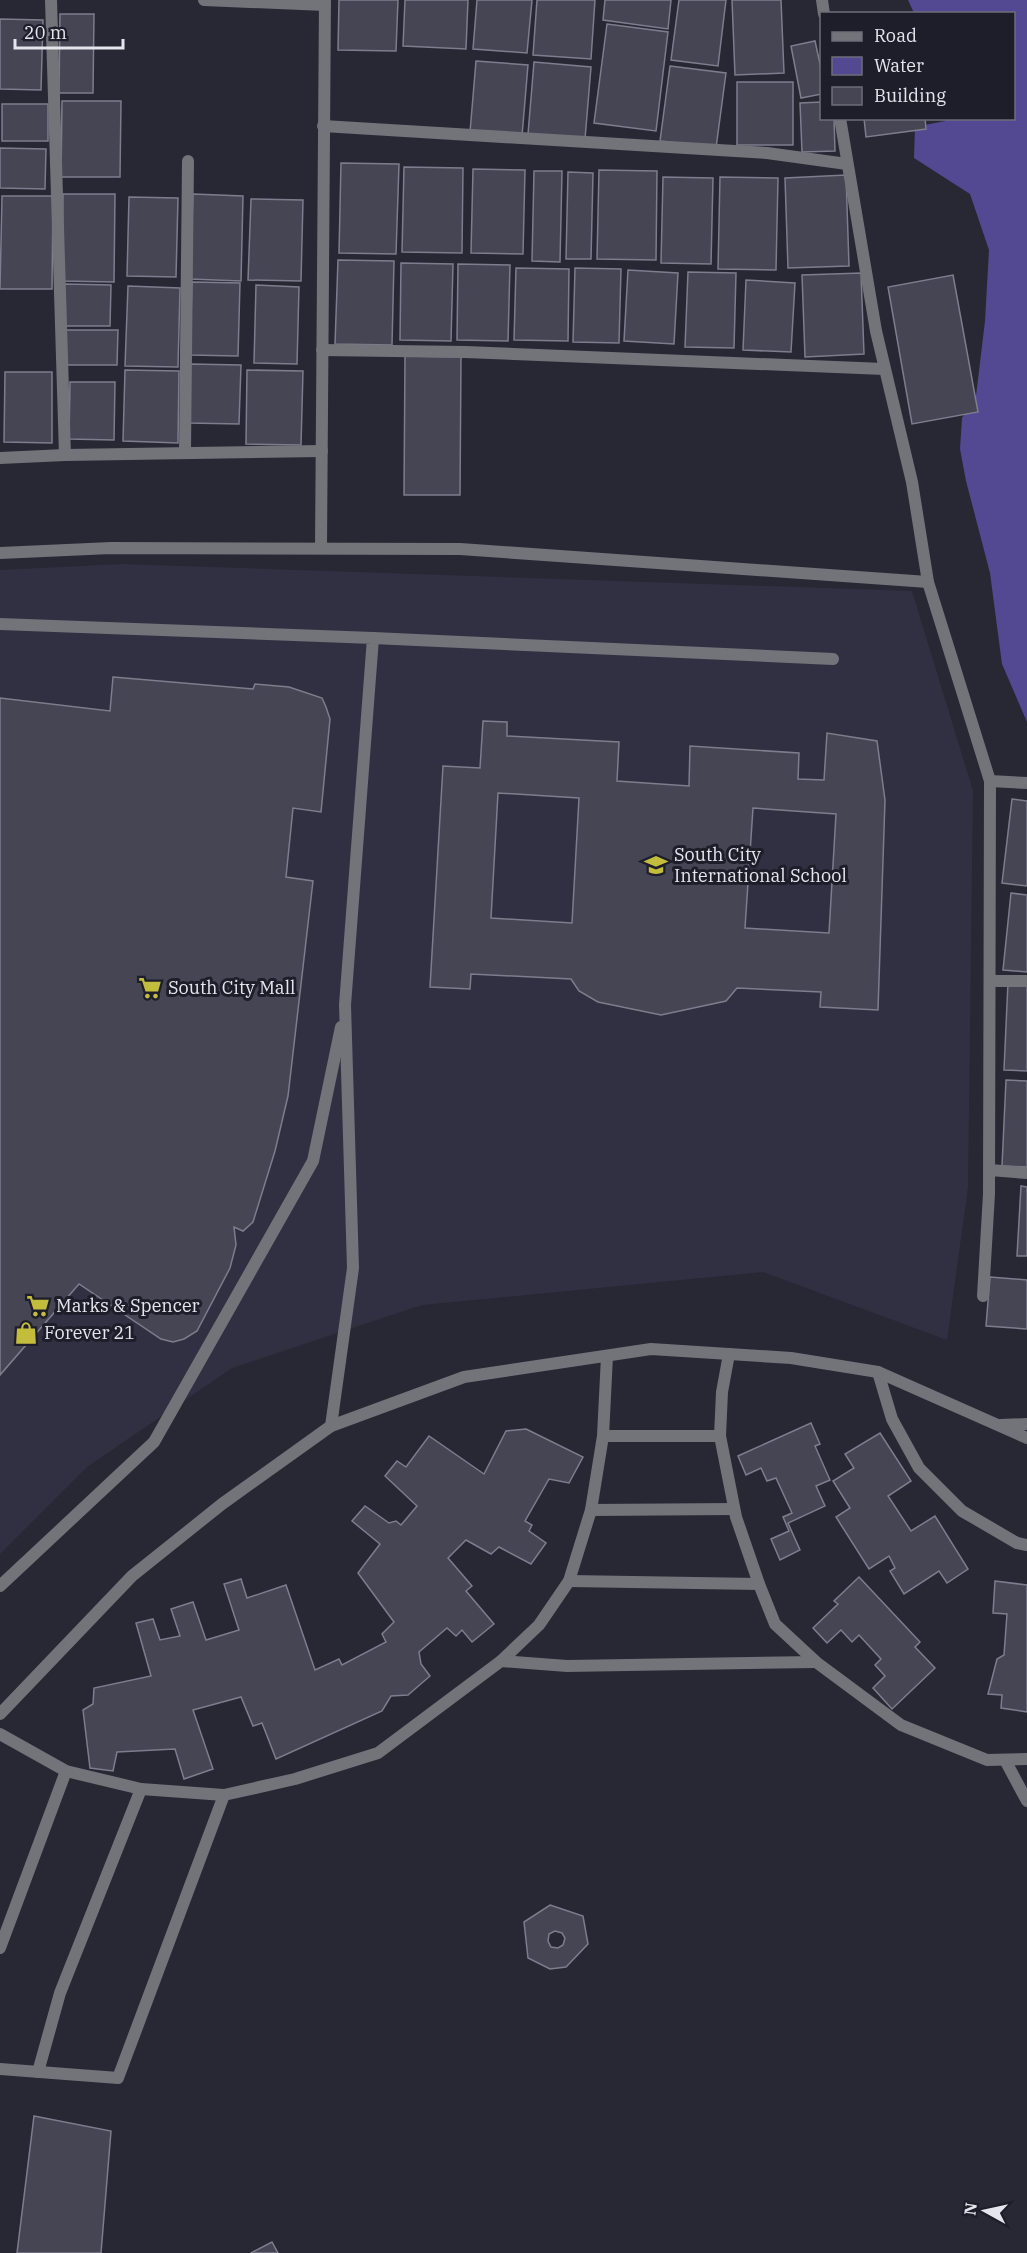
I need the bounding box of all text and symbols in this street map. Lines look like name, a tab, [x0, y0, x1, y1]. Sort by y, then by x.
scale bar	[15, 12, 123, 50]
legend	[820, 12, 1015, 120]
text: 20 m	[24, 21, 67, 44]
text: Road	[874, 24, 917, 47]
text: Water	[874, 54, 924, 77]
text: Building	[874, 84, 946, 107]
place label: South City International School	[674, 843, 847, 887]
school or university icon: South City International School	[643, 852, 669, 878]
supermarket icon: South City Mall	[137, 975, 163, 1001]
place label: South City Mall	[168, 976, 295, 999]
supermarket icon: Marks & Spencer	[25, 1293, 51, 1319]
place label: Marks & Spencer	[56, 1294, 200, 1317]
shop icon: Forever 21	[13, 1320, 39, 1346]
place label: Forever 21	[44, 1321, 135, 1344]
north arrow	[955, 2181, 1015, 2241]
text: N	[959, 2201, 981, 2217]

